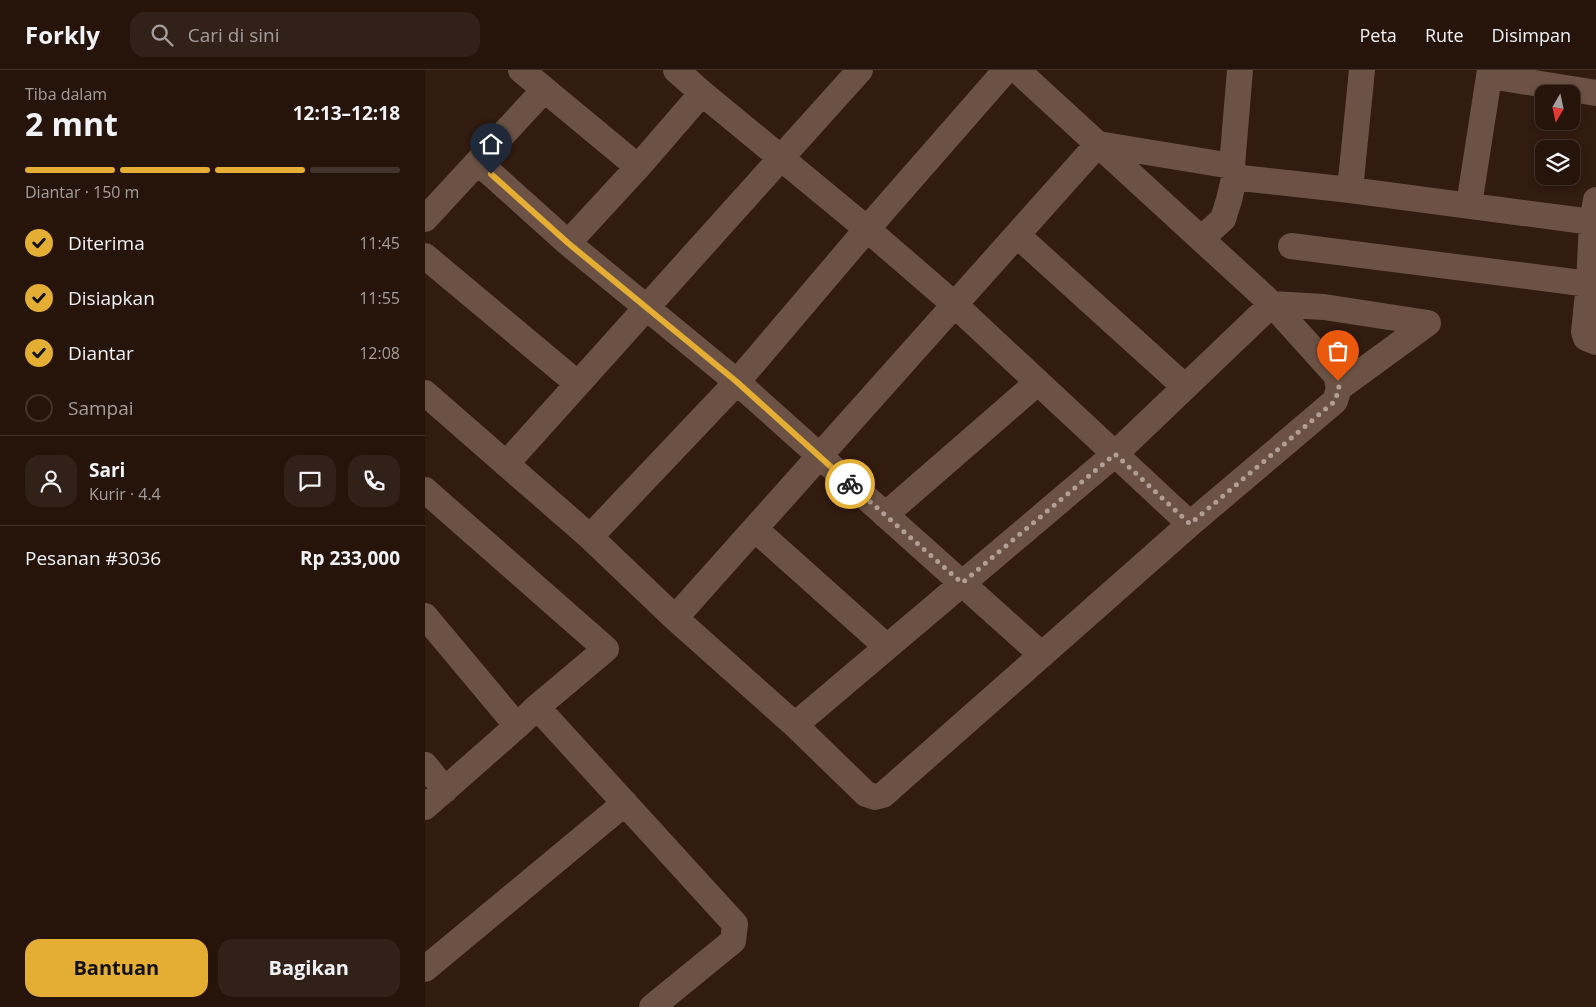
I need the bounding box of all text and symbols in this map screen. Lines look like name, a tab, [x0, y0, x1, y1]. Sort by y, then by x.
search box	[130, 12, 480, 57]
text: Forkly	[25, 18, 100, 51]
icon: search	[148, 21, 176, 49]
text: Cari di sini	[188, 22, 279, 48]
text: Peta	[1360, 23, 1397, 47]
text: Rute	[1425, 23, 1464, 47]
text: Disimpan	[1492, 23, 1571, 47]
text: Tiba dalam	[25, 83, 107, 105]
north arrow	[1535, 85, 1580, 130]
map controls	[1535, 85, 1580, 185]
text: 12:13–12:18	[293, 100, 400, 126]
text: 2 mnt	[25, 102, 118, 145]
pin	[470, 123, 512, 174]
icon: home	[477, 130, 505, 158]
button: layers	[1535, 140, 1580, 185]
text: Diantar · 150 m	[25, 181, 139, 203]
icon: check	[25, 229, 53, 257]
text: Diterima	[68, 230, 145, 256]
text: 11:45	[359, 232, 400, 254]
icon: check	[25, 284, 53, 312]
text: Disiapkan	[68, 285, 155, 311]
text: 11:55	[359, 287, 400, 309]
pin	[1317, 330, 1359, 381]
icon: bag	[1324, 337, 1352, 365]
icon: check	[25, 339, 53, 367]
text: Diantar	[68, 340, 134, 366]
text: 12:08	[359, 342, 400, 364]
text: Sampai	[68, 395, 134, 421]
button: person	[25, 455, 77, 507]
button: chat	[284, 455, 336, 507]
button: phone	[348, 455, 400, 507]
text: Sari	[89, 457, 125, 483]
courier	[825, 459, 875, 509]
icon: bike	[836, 470, 864, 498]
text: Kurir · 4.4	[89, 483, 161, 505]
text: Pesanan #3036	[25, 545, 161, 571]
text: Rp 233,000	[300, 545, 400, 571]
button: Bantuan	[25, 939, 208, 997]
button: Bagikan	[218, 939, 400, 997]

